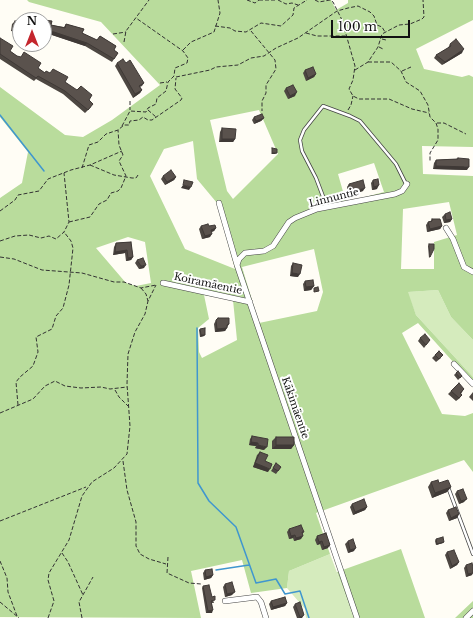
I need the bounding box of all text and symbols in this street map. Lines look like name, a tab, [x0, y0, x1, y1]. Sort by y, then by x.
north arrow	[12, 12, 52, 52]
scale bar	[333, 12, 412, 38]
text: N	[27, 14, 37, 28]
text: 100 m	[338, 19, 377, 34]
street label: Linnuntie	[308, 186, 360, 210]
street label: Koiramäentie	[173, 271, 243, 297]
street label: Käkimäentie	[279, 375, 311, 441]

